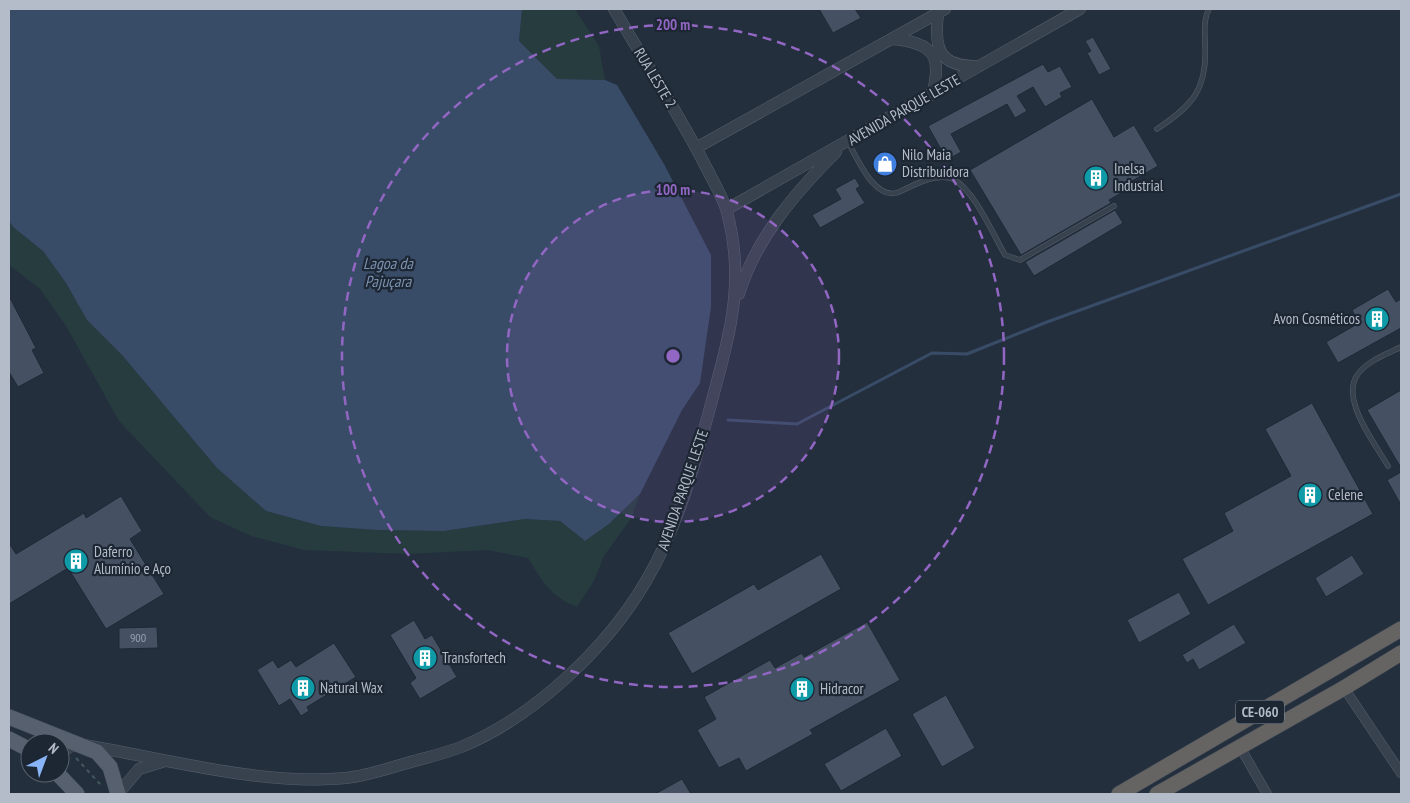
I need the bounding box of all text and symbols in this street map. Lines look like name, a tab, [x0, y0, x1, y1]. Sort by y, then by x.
text: 200 m	[656, 15, 690, 34]
street label: RUA LESTE 2	[630, 44, 681, 111]
street label: AVENIDA PARQUE LESTE	[844, 70, 963, 149]
place label: Nilo Maia Distribuidora	[902, 145, 969, 181]
shop icon: Nilo Maia Distribuidora	[872, 151, 898, 177]
place label: Inelsa Industrial	[1114, 159, 1164, 195]
building icon: Inelsa Industrial	[1083, 165, 1109, 191]
text: 100 m	[656, 180, 690, 199]
water label: Lagoa da Pajuçara	[363, 253, 414, 291]
building icon: Avon Cosméticos	[1364, 306, 1390, 332]
place label: Avon Cosméticos	[1273, 309, 1360, 328]
centre of rings	[664, 347, 682, 365]
street label: AVENIDA PARQUE LESTE	[653, 427, 712, 553]
building icon: Celene	[1297, 482, 1323, 508]
place label: Celene	[1328, 485, 1363, 504]
place label: Daferro Alumínio e Aço	[94, 542, 171, 578]
building icon: Daferro Alumínio e Aço	[63, 548, 89, 574]
house number: 900	[130, 630, 146, 645]
building icon: Transfortech	[412, 645, 438, 671]
place label: Transfortech	[442, 648, 506, 667]
building icon: Natural Wax	[290, 675, 316, 701]
building icon: Hidracor	[789, 676, 815, 702]
place label: Natural Wax	[320, 678, 383, 697]
place label: Hidracor	[820, 679, 864, 698]
road number: CE-060	[1236, 700, 1284, 724]
north arrow	[20, 733, 70, 783]
text: N	[45, 739, 63, 758]

